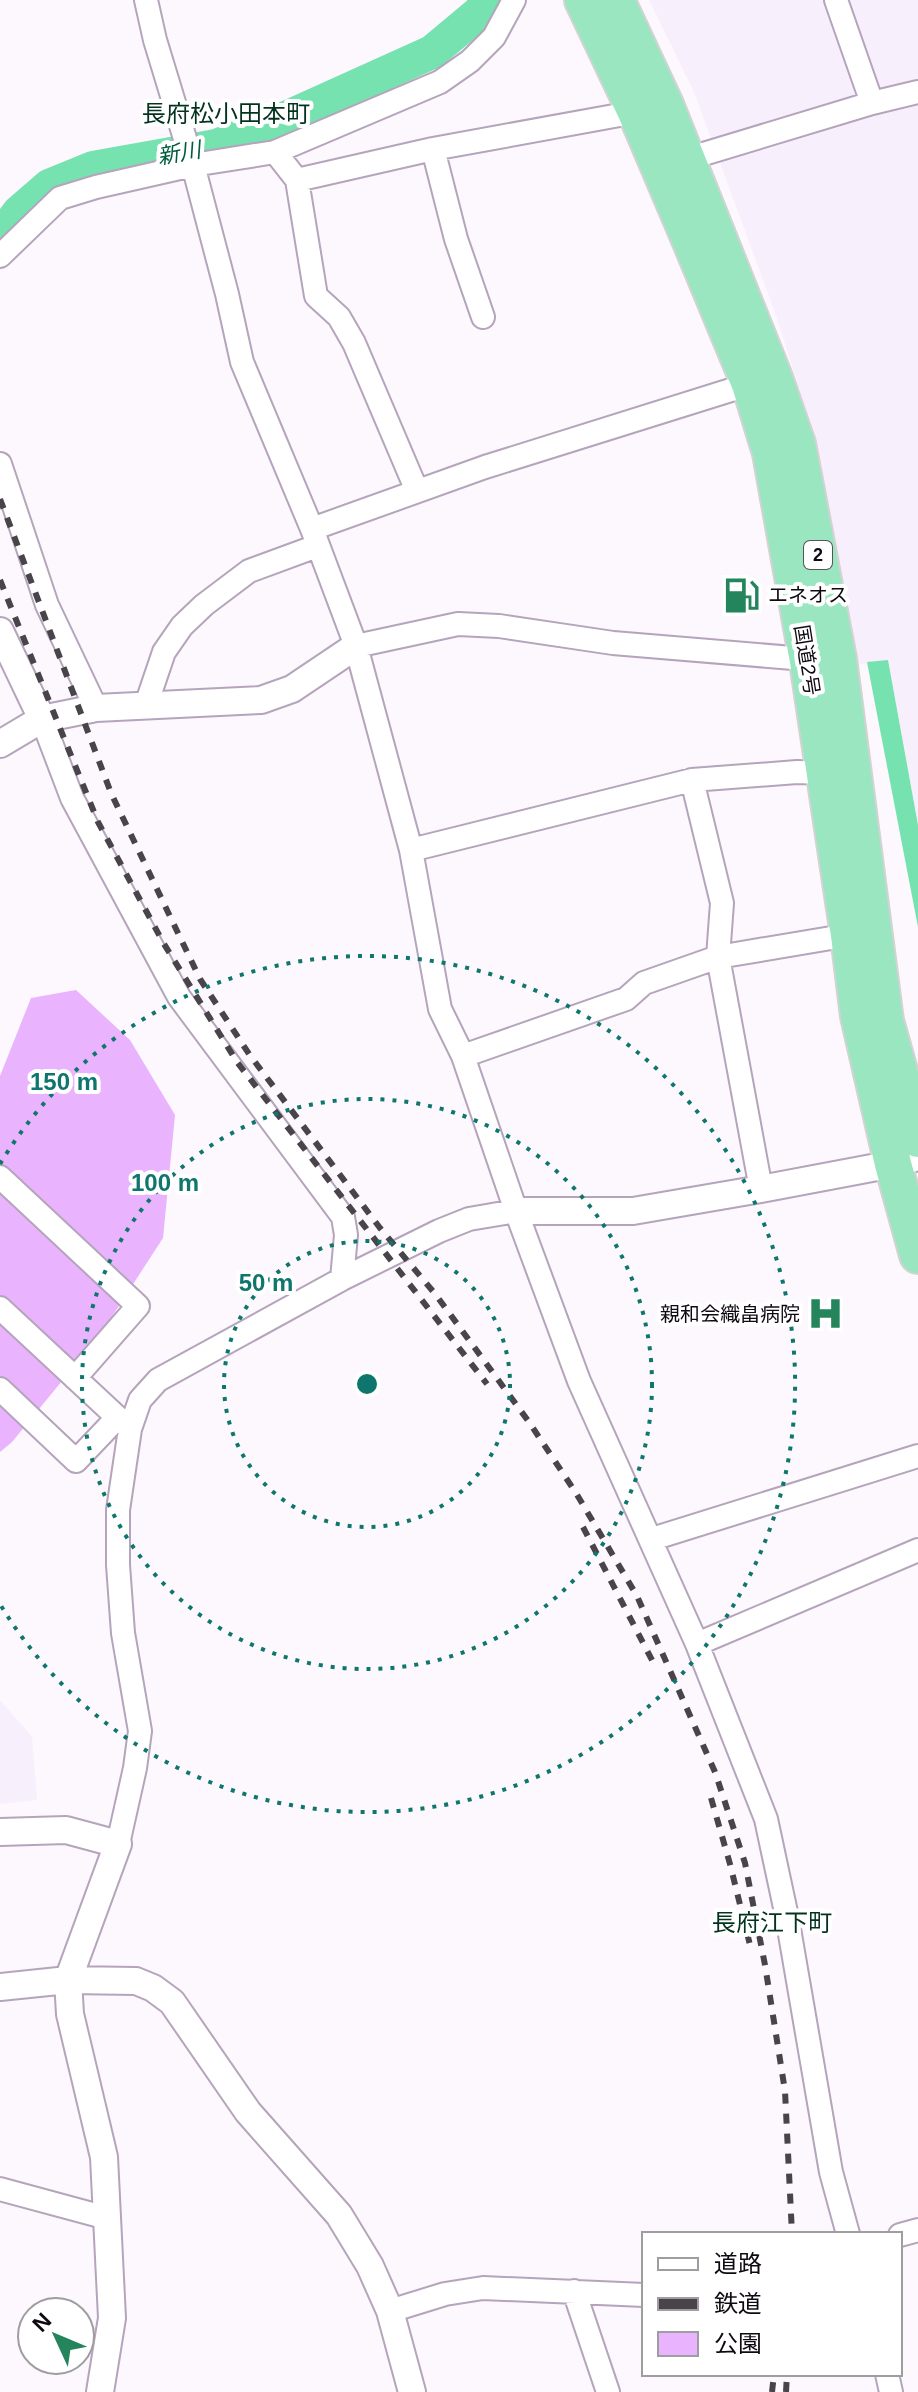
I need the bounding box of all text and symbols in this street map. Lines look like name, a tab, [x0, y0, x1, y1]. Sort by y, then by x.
district label: 長府松小田本町	[142, 100, 310, 127]
water label: 新川	[155, 137, 205, 169]
road number: 2	[804, 541, 832, 569]
fuel station icon: エネオス	[723, 576, 761, 614]
place label: エネオス	[768, 584, 848, 606]
street label: 国道2号	[791, 623, 823, 697]
text: 150 m	[30, 1068, 98, 1095]
text: 100 m	[131, 1169, 199, 1196]
text: 50 m	[239, 1269, 293, 1296]
hospital icon: 親和会織畠病院	[807, 1295, 845, 1333]
place label: 親和会織畠病院	[660, 1303, 800, 1325]
centre of rings	[353, 1370, 381, 1398]
district label: 長府江下町	[712, 1909, 832, 1936]
legend	[642, 2232, 902, 2376]
text: 道路	[714, 2250, 762, 2277]
text: 鉄道	[714, 2290, 762, 2317]
north arrow	[16, 2296, 96, 2376]
text: N	[27, 2308, 56, 2337]
text: 公園	[714, 2330, 762, 2357]

